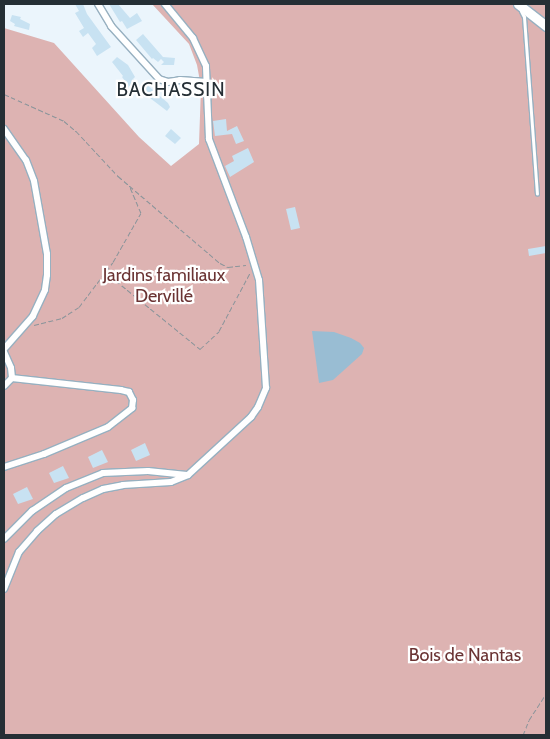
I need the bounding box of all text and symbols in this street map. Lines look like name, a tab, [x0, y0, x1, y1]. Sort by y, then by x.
district label: BACHASSIN	[115, 79, 227, 101]
park label: Jardins familiaux Dervillé	[103, 265, 225, 308]
park label: Bois de Nantas	[409, 644, 521, 666]

